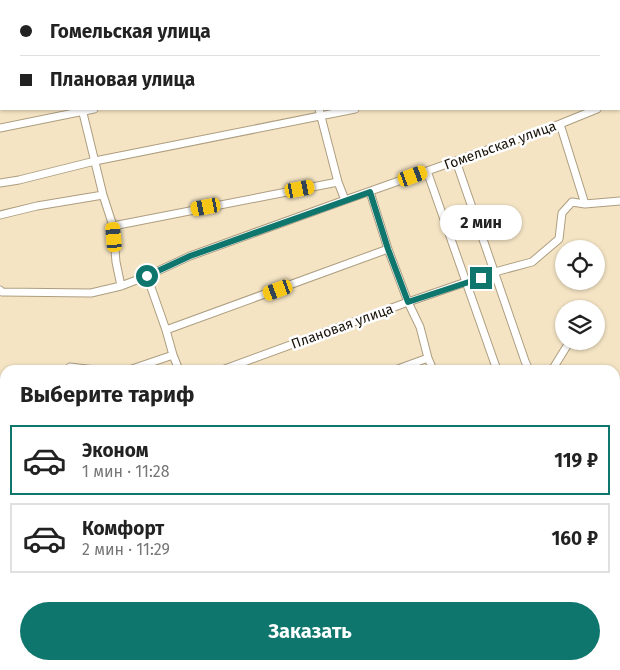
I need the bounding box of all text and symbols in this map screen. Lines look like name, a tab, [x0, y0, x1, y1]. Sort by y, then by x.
text: Гомельская улица	[50, 20, 211, 43]
text: Плановая улица	[50, 68, 195, 91]
street label: Гомельская улица	[442, 117, 558, 174]
car	[396, 164, 429, 188]
car	[283, 179, 316, 199]
car	[189, 197, 222, 217]
callout: 2 мин	[440, 206, 522, 240]
text: 2 мин	[460, 213, 502, 232]
car	[105, 221, 122, 253]
map controls	[555, 240, 605, 350]
button: locate	[555, 240, 605, 290]
route start	[136, 265, 158, 287]
route end	[470, 267, 492, 289]
car	[261, 278, 294, 302]
street label: Плановая улица	[289, 300, 396, 353]
button: layers	[555, 300, 605, 350]
text: Выберите тариф	[20, 381, 195, 408]
icon: car	[22, 438, 67, 483]
text: Эконом	[82, 439, 149, 462]
text: 119 ₽	[554, 449, 598, 472]
text: 1 мин · 11:28	[82, 462, 170, 481]
icon: car	[22, 516, 67, 561]
text: Комфорт	[82, 517, 164, 540]
text: 160 ₽	[552, 527, 598, 550]
text: 2 мин · 11:29	[82, 540, 170, 559]
button: Заказать	[20, 602, 600, 660]

